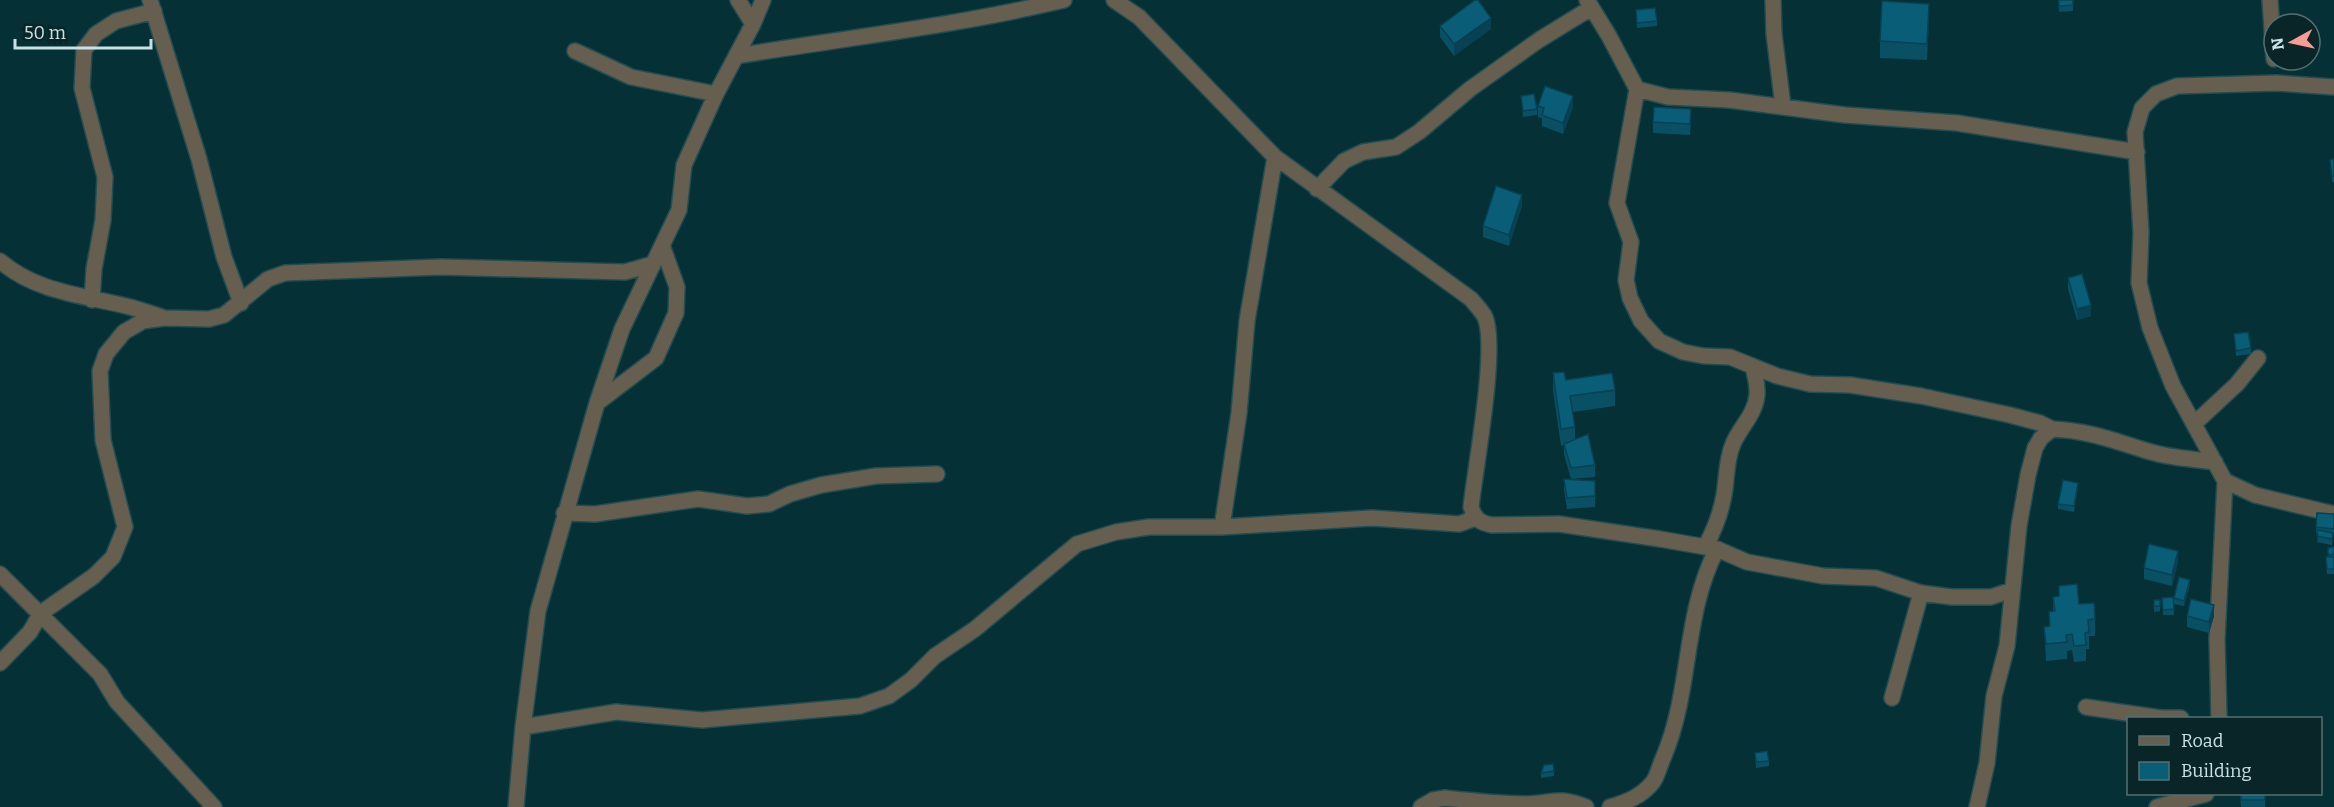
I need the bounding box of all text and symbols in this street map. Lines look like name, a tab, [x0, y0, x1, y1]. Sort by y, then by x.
scale bar	[15, 12, 152, 50]
north arrow	[2262, 12, 2322, 72]
text: 50 m	[24, 22, 66, 44]
text: N	[2267, 37, 2288, 51]
legend	[2127, 717, 2322, 795]
text: Road	[2181, 730, 2224, 752]
text: Building	[2181, 760, 2252, 782]

